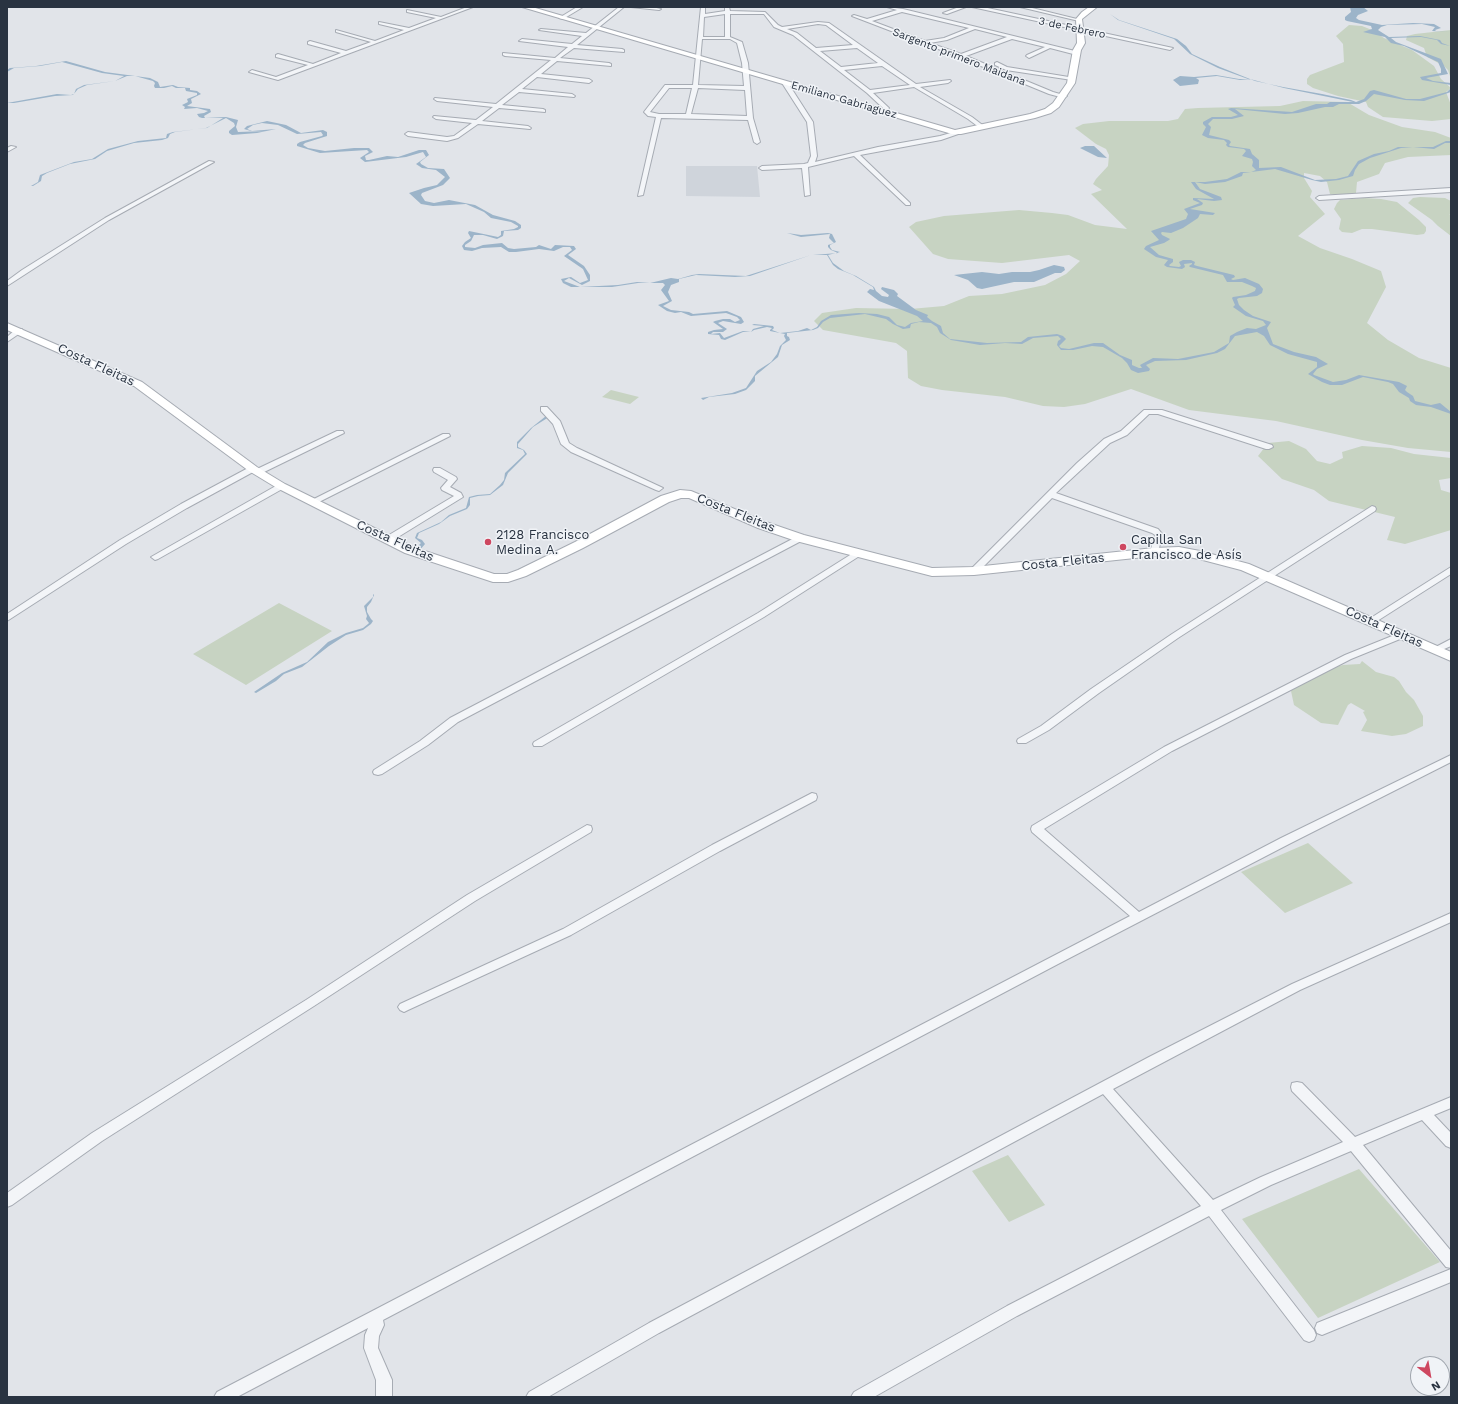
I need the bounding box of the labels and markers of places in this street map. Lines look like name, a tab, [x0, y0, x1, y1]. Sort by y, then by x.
place label: 2128 Francisco Medina A.	[496, 527, 589, 558]
place label: Capilla San Francisco de Asís	[1131, 532, 1242, 563]
marker: 2128 Francisco Medina A.	[483, 537, 493, 547]
marker: Capilla San Francisco de Asís	[1118, 542, 1128, 552]

